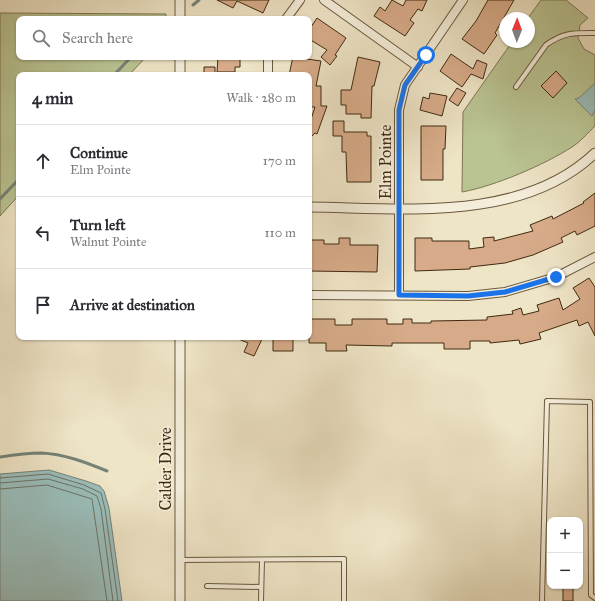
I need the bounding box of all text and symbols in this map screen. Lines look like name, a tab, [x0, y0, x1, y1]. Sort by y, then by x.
north arrow	[499, 12, 535, 48]
search box	[16, 16, 312, 60]
icon: search	[30, 27, 52, 49]
text: Search here	[62, 29, 133, 47]
route start	[417, 46, 435, 64]
text: 4 min	[32, 88, 73, 109]
text: Walk · 280 m	[226, 90, 296, 106]
street label: Elm Pointe	[376, 124, 395, 199]
text: Continue	[70, 144, 128, 162]
icon: ahead	[32, 150, 54, 172]
text: 170 m	[263, 153, 296, 169]
text: Elm Pointe	[70, 162, 131, 178]
text: Turn left	[70, 216, 126, 234]
icon: left	[32, 222, 54, 244]
text: 110 m	[264, 225, 296, 241]
text: Walnut Pointe	[70, 234, 146, 250]
route end	[547, 268, 565, 286]
icon: arrive	[32, 294, 54, 316]
text: Arrive at destination	[70, 296, 195, 314]
street label: Calder Drive	[156, 427, 175, 511]
map controls	[547, 517, 583, 589]
button: +	[547, 517, 583, 553]
button: −	[547, 553, 583, 589]

